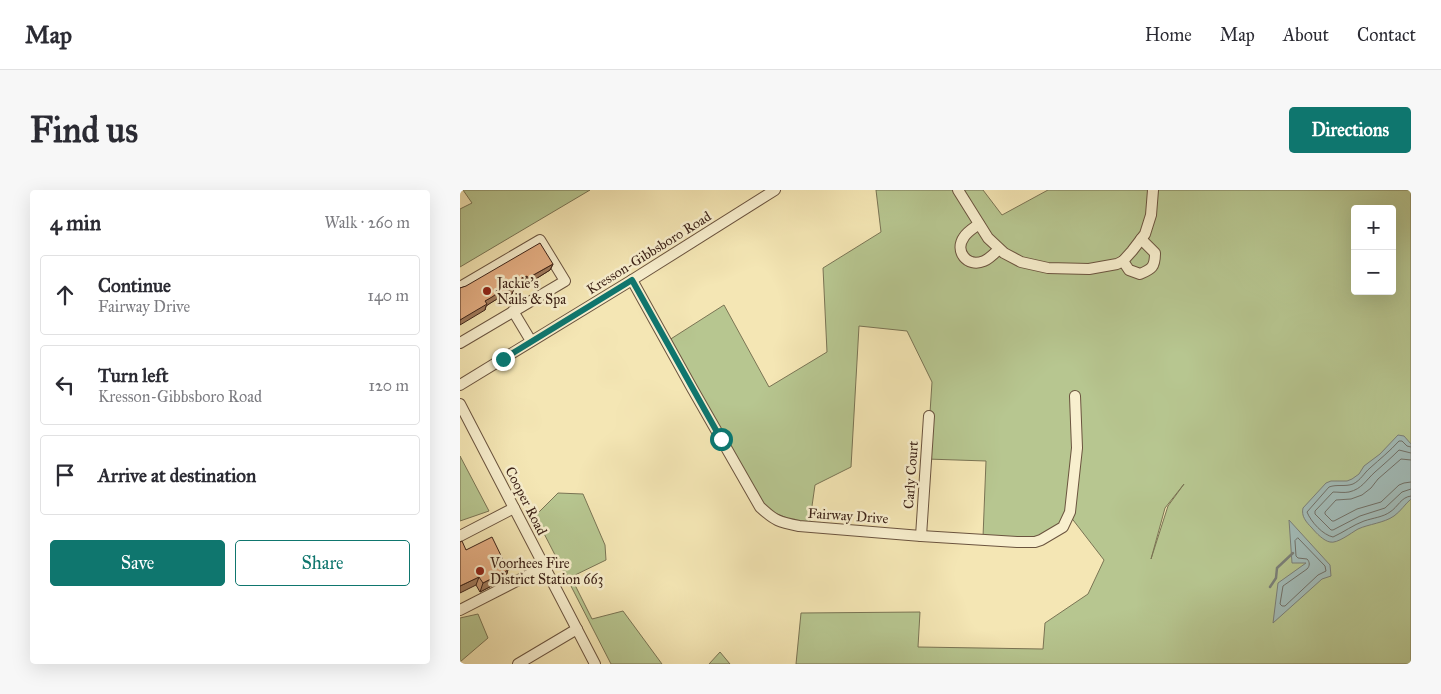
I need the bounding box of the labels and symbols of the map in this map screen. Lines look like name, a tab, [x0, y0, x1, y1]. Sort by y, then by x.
street label: Kresson-Gibbsboro Road	[584, 208, 714, 298]
place label: Jackie's Nails & Spa	[495, 275, 566, 308]
marker: Jackie's Nails & Spa	[481, 285, 493, 297]
route end	[492, 348, 515, 371]
route start	[710, 428, 733, 451]
street label: Carly Court	[900, 440, 922, 510]
street label: Cooper Road	[501, 464, 551, 538]
street label: Fairway Drive	[807, 505, 889, 527]
place label: Voorhees Fire District Station 663	[489, 555, 603, 588]
marker: Voorhees Fire District Station 663	[474, 565, 486, 577]

